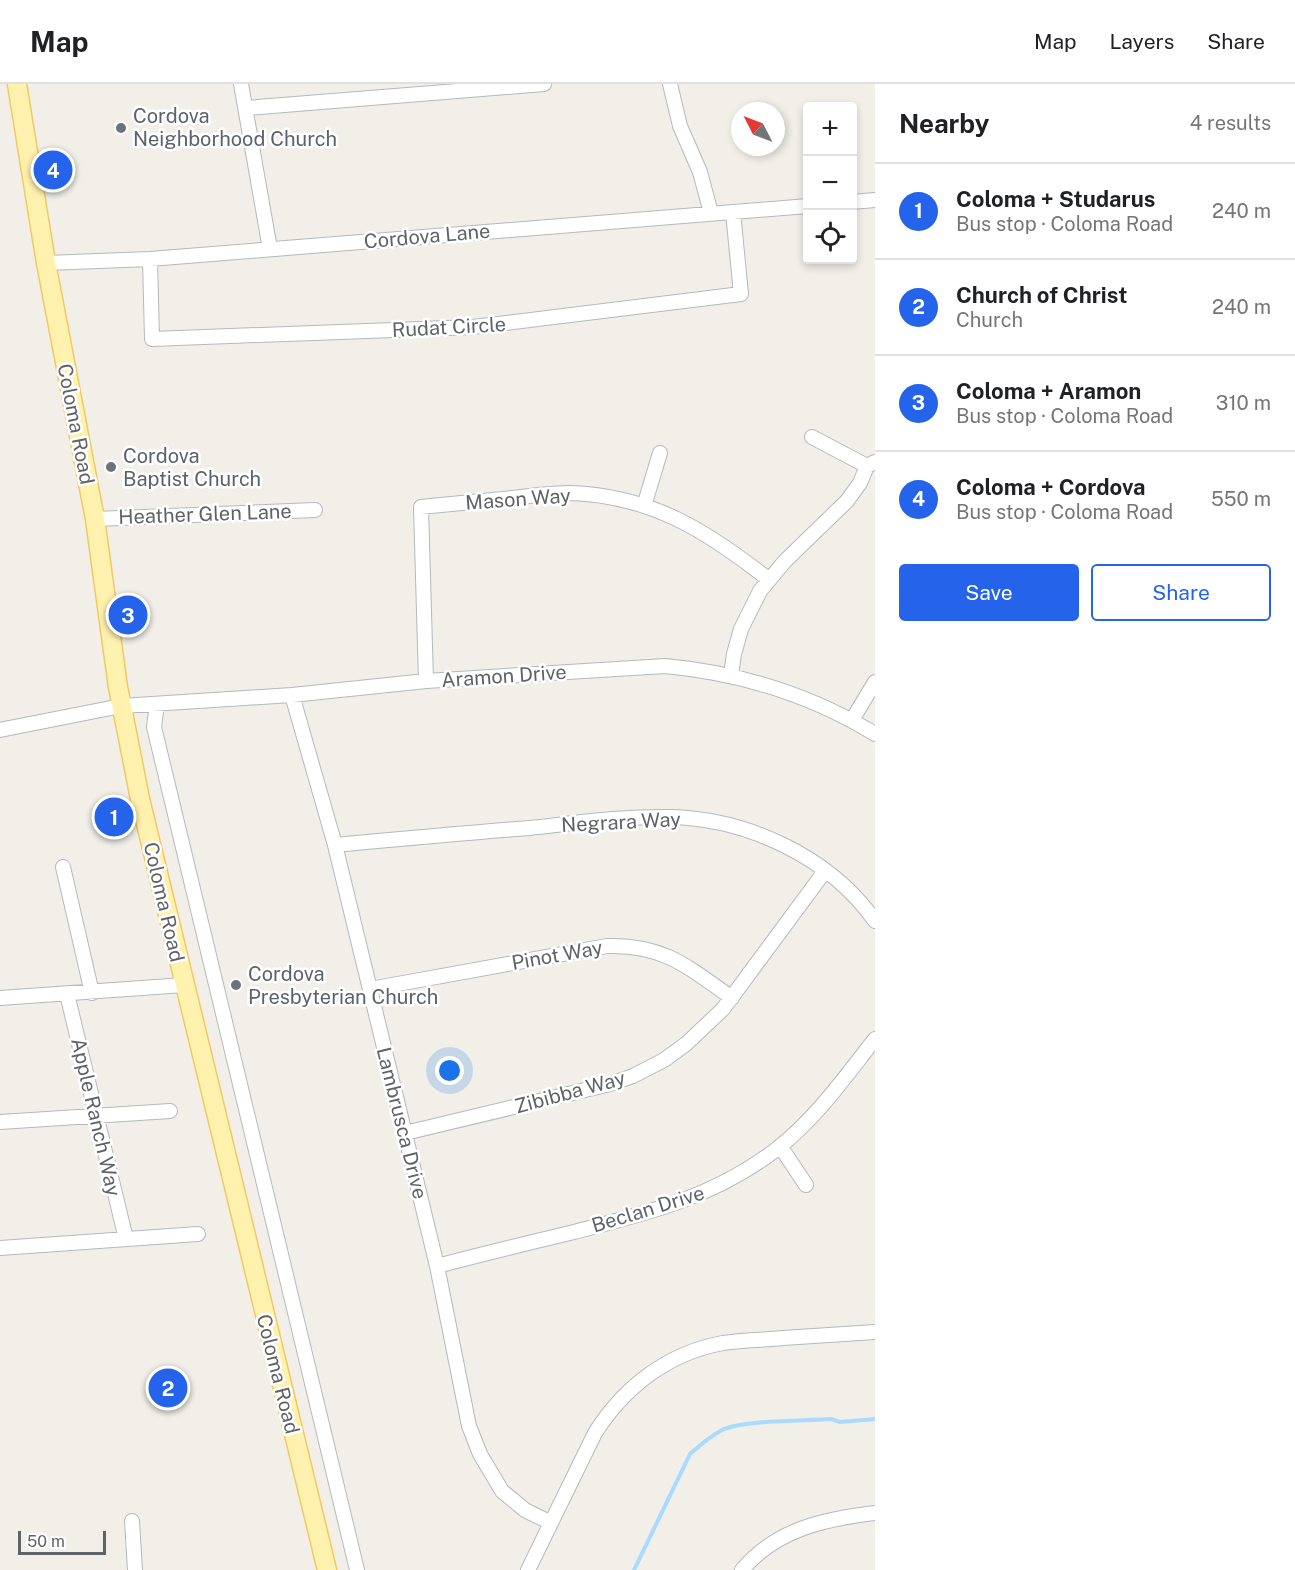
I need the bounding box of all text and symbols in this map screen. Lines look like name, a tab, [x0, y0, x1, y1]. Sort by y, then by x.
text: Map	[30, 25, 89, 58]
text: Map	[1034, 29, 1077, 54]
text: Layers	[1110, 29, 1174, 54]
text: Share	[1207, 29, 1265, 54]
north arrow	[731, 102, 785, 156]
map controls	[803, 102, 857, 264]
button: +	[803, 102, 857, 156]
place label: Cordova Neighborhood Church	[133, 104, 337, 151]
text: Nearby	[899, 108, 989, 139]
text: 4 results	[1190, 111, 1271, 135]
marker: Cordova Neighborhood Church	[114, 121, 128, 135]
pin: 4	[34, 148, 72, 193]
button: −	[803, 156, 857, 210]
text: Coloma + Studarus	[956, 186, 1155, 212]
text: 1	[914, 199, 923, 223]
text: 240 m	[1212, 199, 1271, 223]
button: locate	[803, 210, 857, 264]
text: Bus stop · Coloma Road	[956, 212, 1173, 236]
street label: Cordova Lane	[363, 219, 491, 253]
text: Church of Christ	[956, 282, 1127, 308]
text: 2	[912, 295, 925, 319]
text: 240 m	[1212, 295, 1271, 319]
text: Church	[956, 308, 1023, 332]
street label: Rudat Circle	[391, 312, 507, 342]
street label: Coloma Road	[53, 362, 99, 486]
text: Coloma + Aramon	[956, 378, 1141, 404]
text: 3	[912, 391, 925, 415]
text: 310 m	[1216, 391, 1271, 415]
text: Bus stop · Coloma Road	[956, 404, 1173, 428]
place label: Cordova Baptist Church	[123, 444, 261, 491]
marker: Cordova Baptist Church	[104, 460, 118, 474]
text: Coloma + Cordova	[956, 474, 1145, 500]
street label: Mason Way	[464, 483, 572, 515]
text: 4	[912, 487, 925, 511]
text: 550 m	[1211, 487, 1271, 511]
street label: Heather Glen Lane	[118, 499, 292, 529]
text: Bus stop · Coloma Road	[956, 500, 1173, 524]
button: Save	[899, 564, 1079, 621]
button: Share	[1091, 564, 1271, 621]
pin: 3	[108, 592, 148, 638]
street label: Aramon Drive	[441, 660, 567, 692]
pin: 1	[94, 794, 134, 840]
street label: Negrara Way	[561, 807, 682, 837]
street label: Coloma Road	[139, 840, 189, 964]
street label: Pinot Way	[510, 935, 605, 975]
place label: Cordova Presbyterian Church	[248, 962, 438, 1009]
marker: Cordova Presbyterian Church	[229, 978, 243, 992]
street label: Apple Ranch Way	[66, 1035, 126, 1199]
street label: Lambrusca Drive	[372, 1045, 432, 1201]
your location	[435, 1056, 464, 1085]
street label: Zibibba Way	[512, 1066, 628, 1118]
street label: Beclan Drive	[589, 1180, 707, 1238]
street label: Coloma Road	[252, 1312, 304, 1436]
pin: 2	[148, 1366, 188, 1410]
scale bar	[18, 1528, 106, 1556]
text: 50 m	[27, 1532, 65, 1551]

